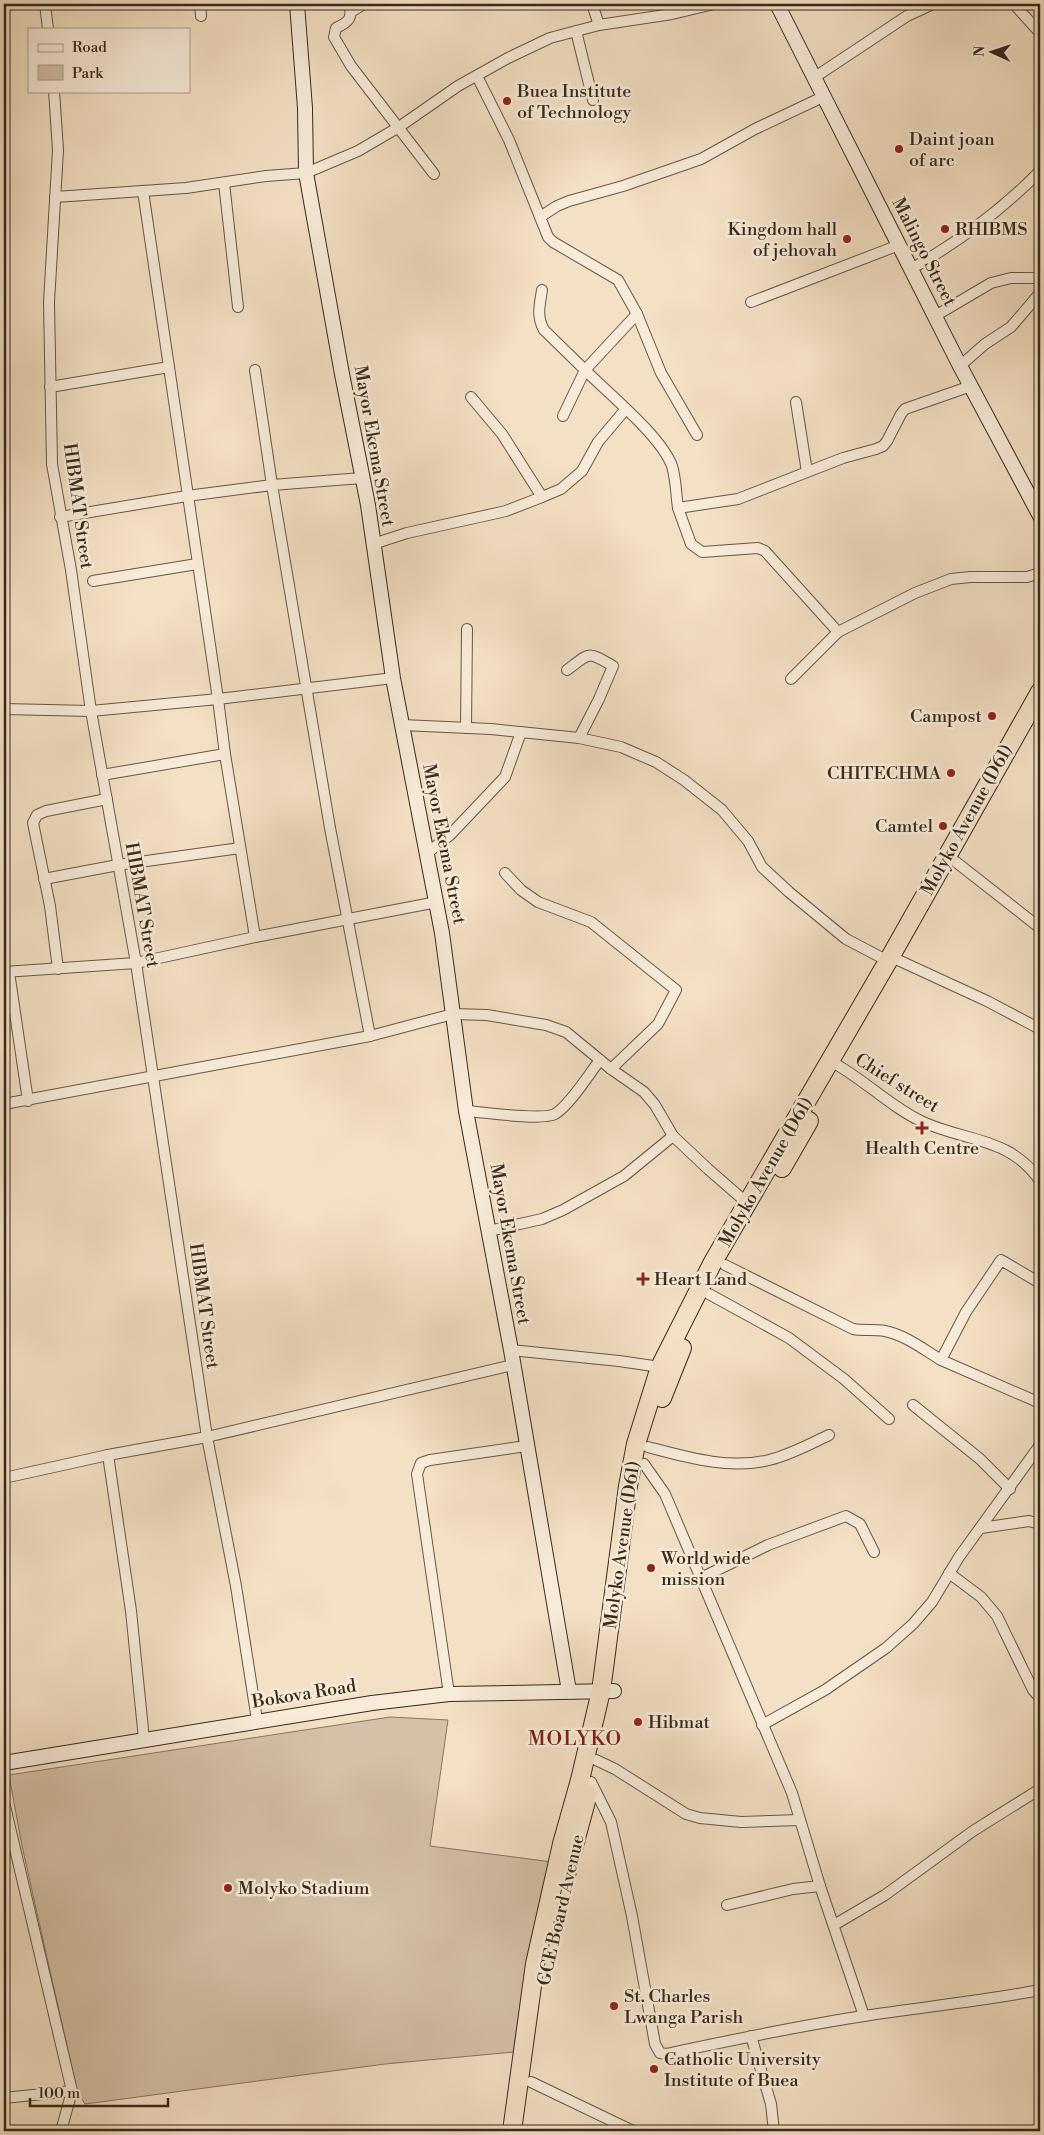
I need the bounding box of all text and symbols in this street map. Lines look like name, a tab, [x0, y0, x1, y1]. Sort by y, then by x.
legend	[28, 28, 190, 92]
north arrow	[966, 28, 1016, 78]
text: Road	[72, 38, 107, 57]
text: N	[971, 45, 989, 57]
text: Park	[72, 64, 104, 83]
place label: Buea Institute of Technology	[516, 80, 631, 124]
marker: Buea Institute of Technology	[501, 95, 513, 107]
place label: Daint joan of arc	[909, 128, 995, 172]
marker: Daint joan of arc	[893, 143, 905, 155]
street label: Malingo Street	[887, 194, 962, 311]
place label: Kingdom hall of jehovah	[728, 218, 838, 262]
place label: RHIBMS	[955, 218, 1028, 241]
marker: RHIBMS	[939, 223, 951, 235]
marker: Kingdom hall of jehovah	[841, 233, 853, 245]
street label: Mayor Ekema Street	[349, 364, 400, 529]
street label: HIBMAT Street	[58, 442, 98, 571]
place label: Campost	[910, 705, 983, 728]
marker: Campost	[986, 710, 998, 722]
street label: Molyko Avenue (D61)	[916, 740, 1018, 900]
street label: Mayor Ekema Street	[417, 762, 471, 927]
place label: CHITECHMA	[827, 762, 942, 785]
marker: CHITECHMA	[945, 767, 957, 779]
place label: Camtel	[875, 815, 934, 838]
marker: Camtel	[937, 820, 949, 832]
street label: HIBMAT Street	[120, 840, 164, 970]
street label: Chief street	[851, 1048, 944, 1118]
street label: Molyko Avenue (D61)	[714, 1093, 818, 1251]
marker: Health Centre	[915, 1121, 929, 1135]
place label: Health Centre	[865, 1137, 979, 1160]
street label: Mayor Ekema Street	[485, 1162, 536, 1327]
street label: HIBMAT Street	[184, 1242, 224, 1371]
place label: Heart Land	[654, 1268, 748, 1291]
marker: Heart Land	[636, 1272, 650, 1286]
street label: Molyko Avenue (D61)	[599, 1459, 645, 1631]
place label: World wide mission	[660, 1547, 751, 1591]
marker: World wide mission	[645, 1562, 657, 1574]
street label: Bokova Road	[249, 1674, 358, 1714]
place label: Hibmat	[648, 1711, 710, 1734]
marker: Hibmat	[632, 1716, 644, 1728]
district label: MOLYKO	[528, 1727, 622, 1752]
street label: GCE Board Avenue	[532, 1832, 590, 1988]
place label: Molyko Stadium	[238, 1877, 370, 1900]
marker: Molyko Stadium	[222, 1882, 234, 1894]
place label: St. Charles Lwanga Parish	[624, 1985, 744, 2029]
marker: St. Charles Lwanga Parish	[608, 2000, 620, 2012]
place label: Catholic University Institute of Buea	[664, 2048, 821, 2092]
marker: Catholic University Institute of Buea	[648, 2063, 660, 2075]
scale bar	[30, 2075, 168, 2107]
text: 100 m	[38, 2084, 80, 2103]

